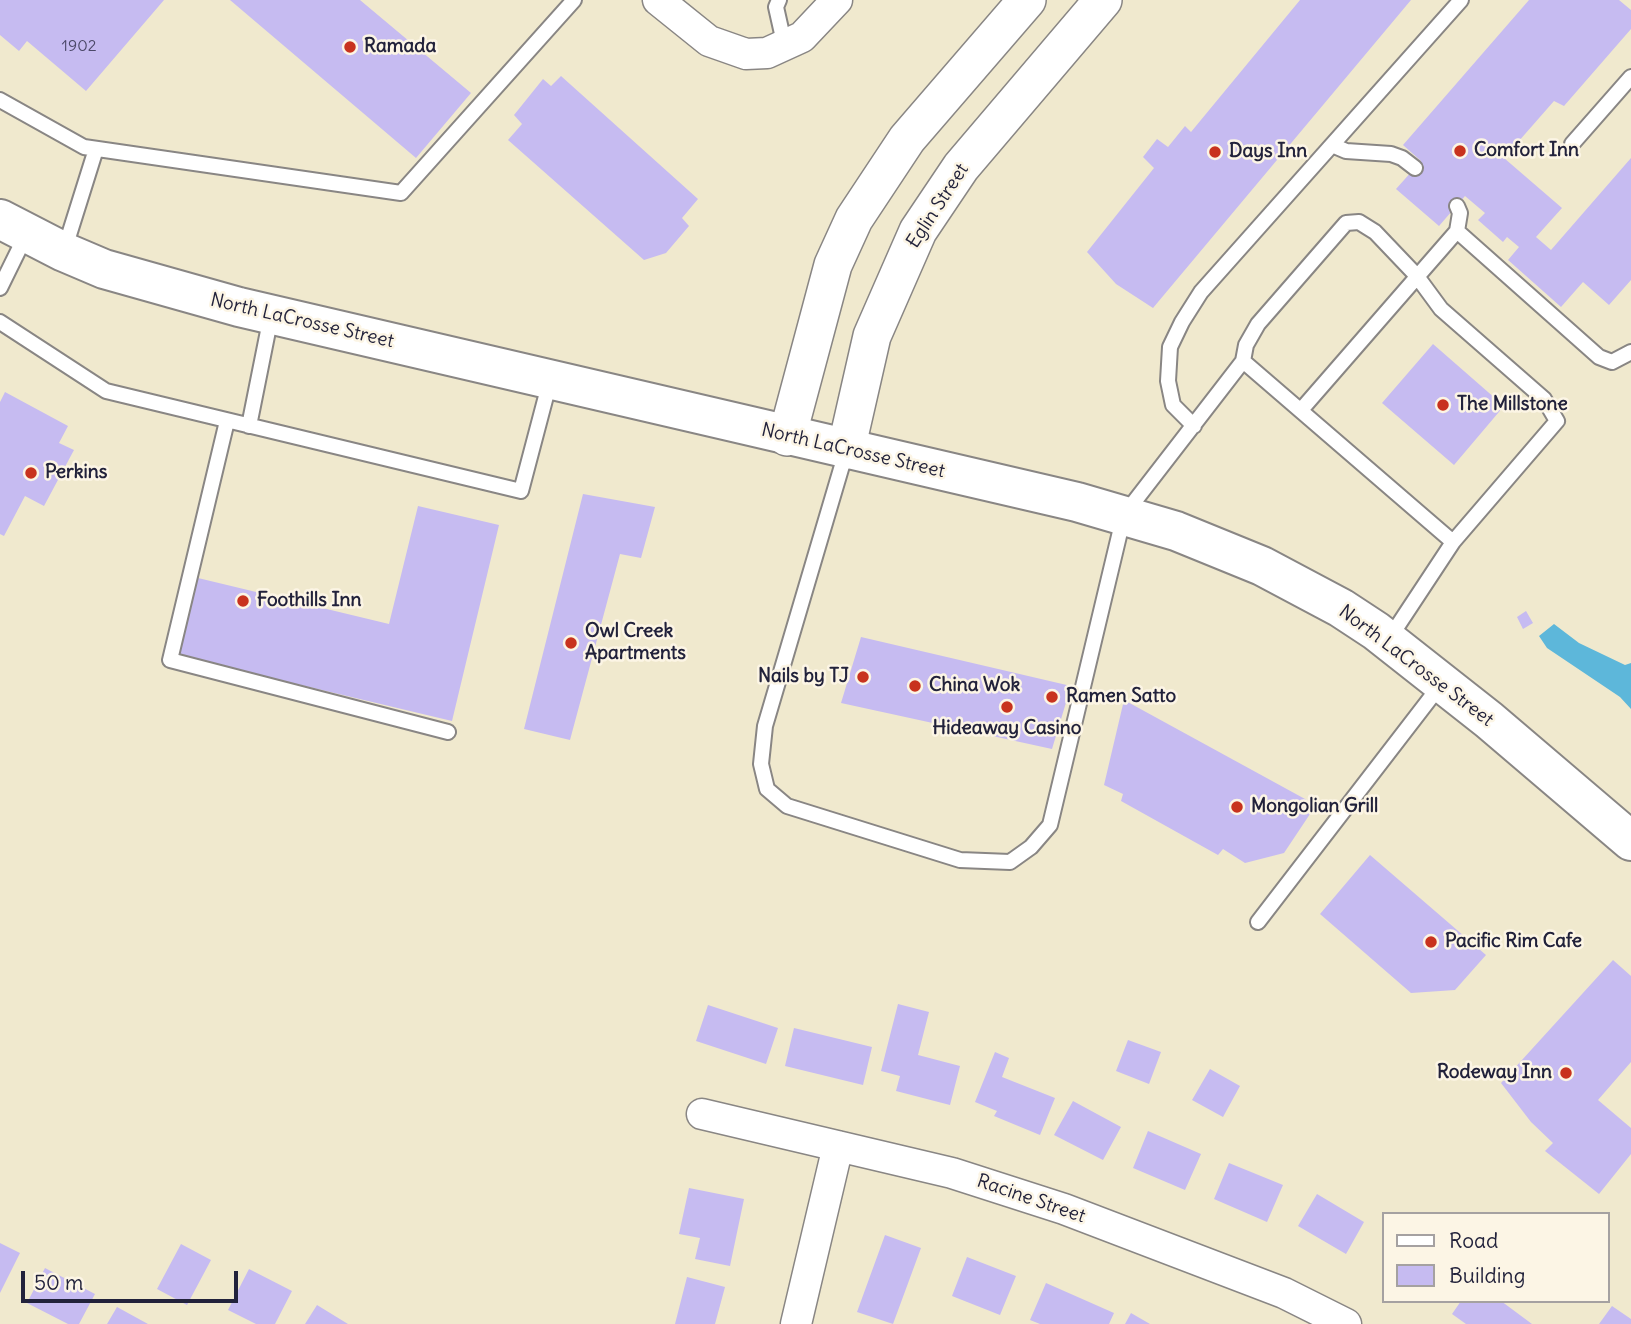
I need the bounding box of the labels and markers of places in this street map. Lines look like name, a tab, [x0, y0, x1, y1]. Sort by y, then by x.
place label: Ramada	[364, 36, 436, 58]
marker: Ramada	[342, 39, 358, 55]
place label: Comfort Inn	[1474, 140, 1579, 162]
place label: Days Inn	[1229, 141, 1307, 163]
marker: Comfort Inn	[1452, 143, 1468, 159]
marker: Days Inn	[1207, 144, 1223, 160]
place label: The Millstone	[1457, 394, 1568, 416]
marker: The Millstone	[1435, 397, 1451, 413]
place label: Perkins	[45, 462, 107, 484]
marker: Perkins	[23, 465, 39, 481]
place label: Foothills Inn	[257, 590, 362, 612]
marker: Foothills Inn	[235, 593, 251, 609]
place label: Owl Creek Apartments	[585, 621, 686, 665]
marker: Owl Creek Apartments	[563, 635, 579, 651]
place label: Nails by TJ	[758, 666, 849, 688]
marker: Nails by TJ	[855, 669, 871, 685]
place label: China Wok	[929, 675, 1020, 697]
marker: China Wok	[907, 678, 923, 694]
place label: Ramen Satto	[1066, 686, 1176, 708]
marker: Ramen Satto	[1044, 689, 1060, 705]
marker: Hideaway Casino	[999, 699, 1015, 715]
place label: Hideaway Casino	[933, 718, 1081, 740]
place label: Mongolian Grill	[1251, 796, 1378, 818]
marker: Mongolian Grill	[1229, 799, 1245, 815]
place label: Pacific Rim Cafe	[1445, 931, 1582, 953]
marker: Pacific Rim Cafe	[1423, 934, 1439, 950]
place label: Rodeway Inn	[1437, 1062, 1552, 1084]
marker: Rodeway Inn	[1558, 1065, 1574, 1081]

